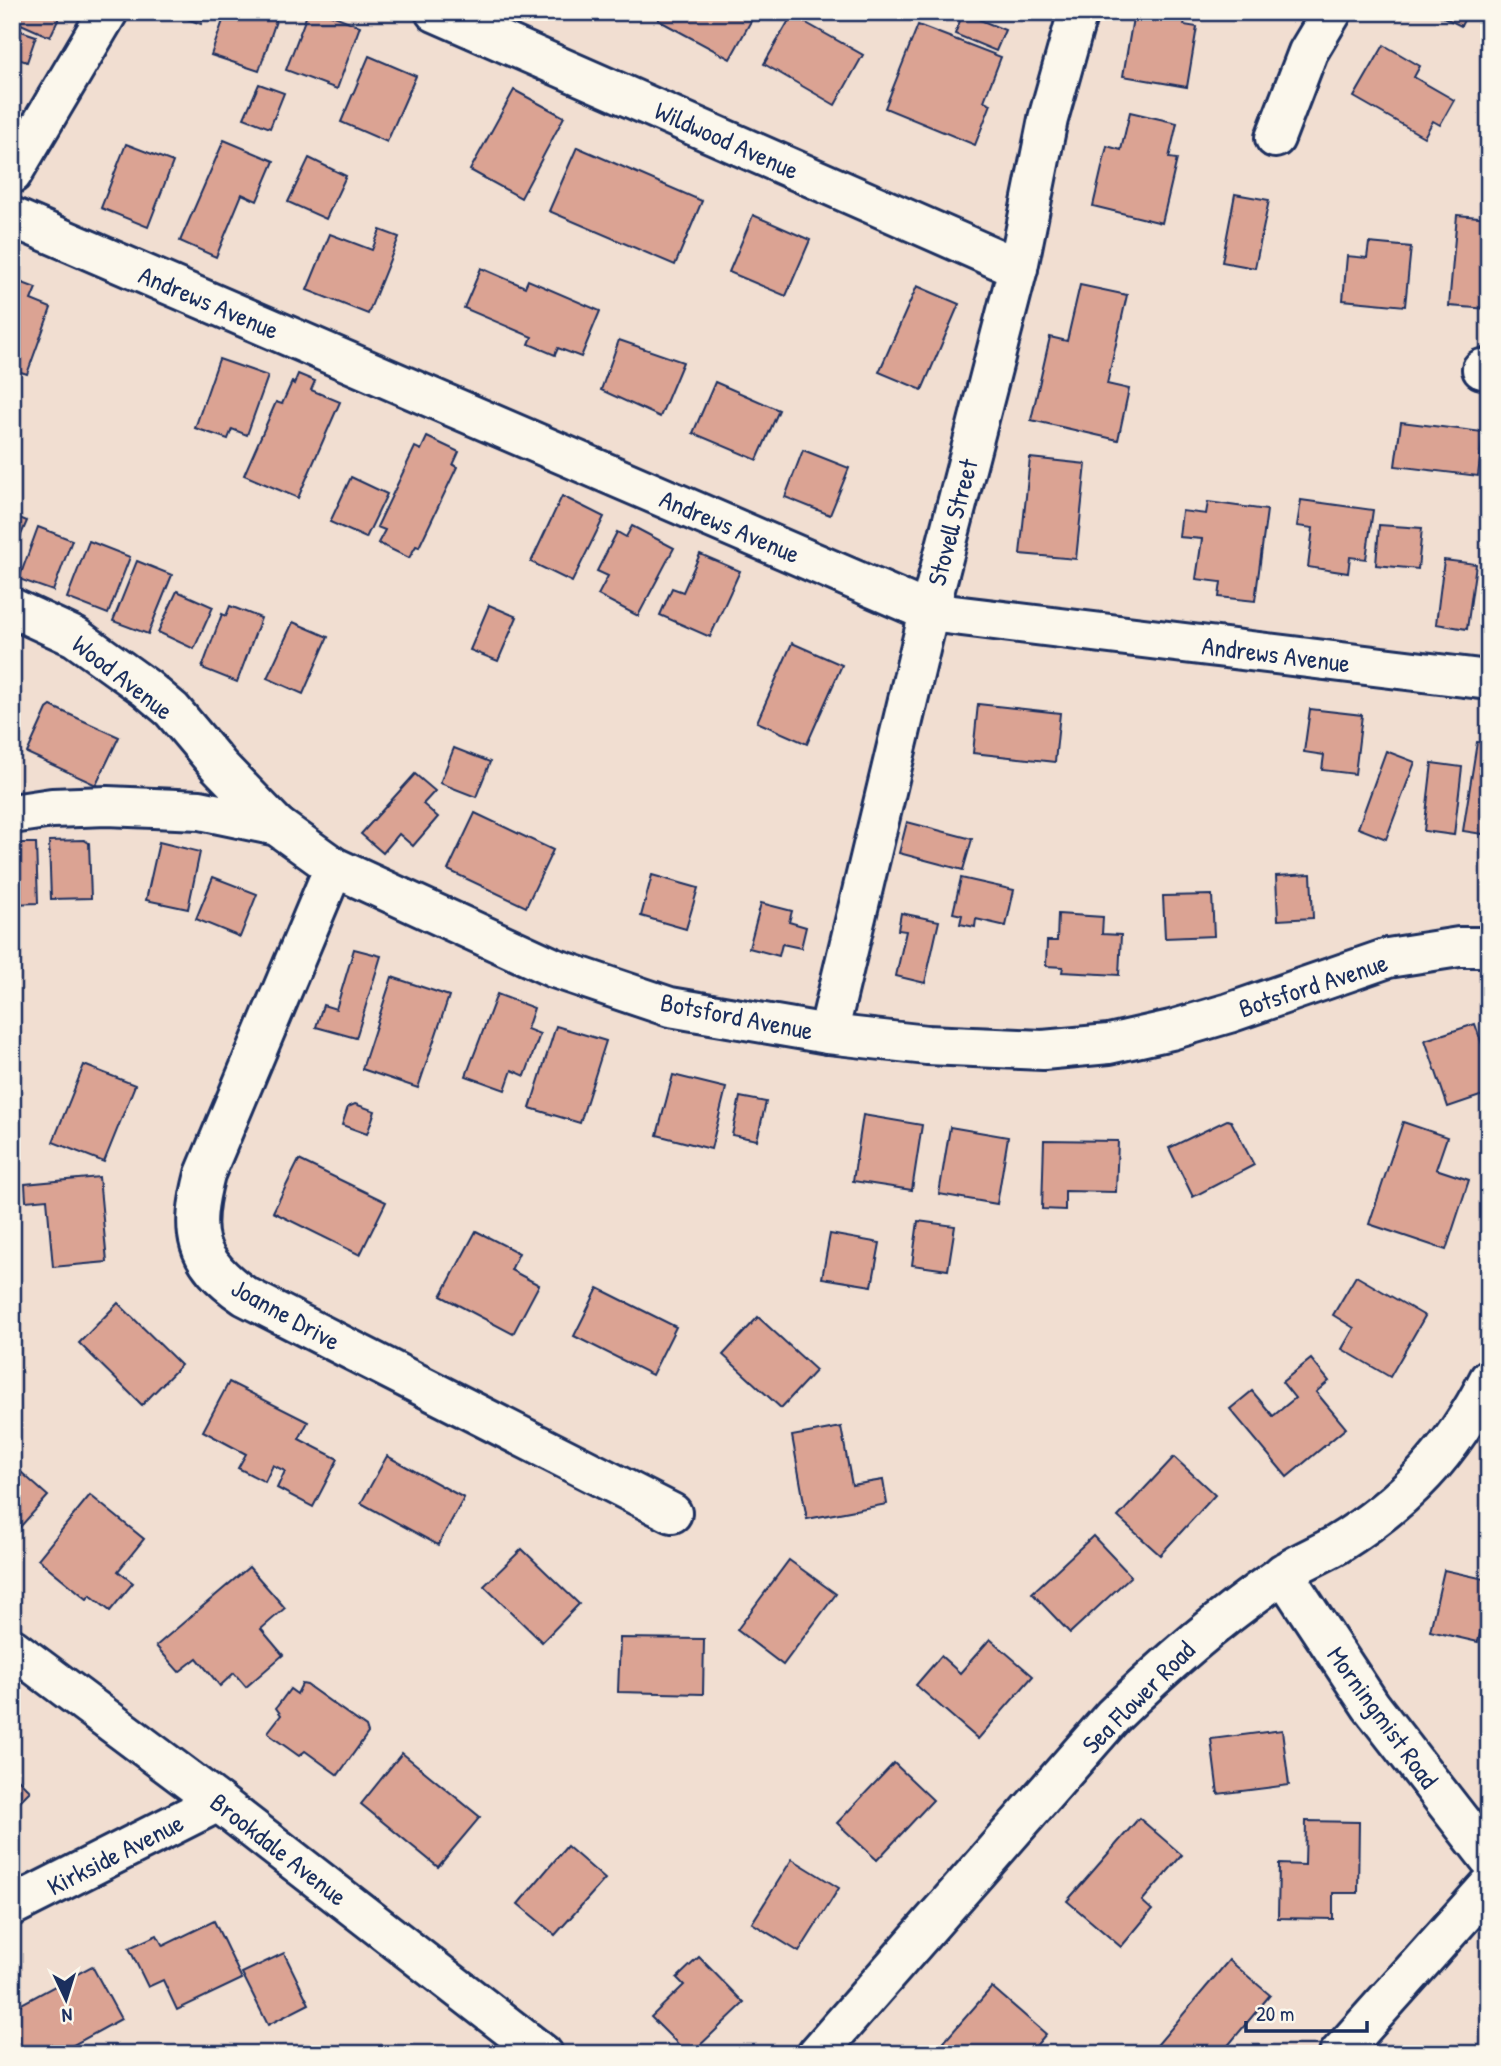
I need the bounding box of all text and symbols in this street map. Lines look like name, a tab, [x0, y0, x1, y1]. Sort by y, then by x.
street label: Wildwood Avenue	[650, 93, 804, 187]
street label: Andrews Avenue	[134, 257, 284, 347]
street label: Stovell Street	[918, 454, 986, 589]
street label: Andrews Avenue	[655, 481, 805, 571]
street label: Wood Avenue	[65, 627, 181, 727]
street label: Andrews Avenue	[1200, 628, 1352, 680]
street label: Botsford Avenue	[1234, 944, 1392, 1026]
street label: Botsford Avenue	[658, 984, 816, 1048]
street label: Joanne Drive	[225, 1270, 347, 1358]
street label: Sea Flower Road	[1074, 1633, 1202, 1761]
street label: Morningmist Road	[1319, 1639, 1447, 1795]
street label: Brookdale Avenue	[203, 1785, 355, 1913]
street label: Kirkside Avenue	[41, 1805, 189, 1903]
north arrow	[32, 1965, 102, 2035]
scale bar	[1246, 1989, 1366, 2033]
text: 20 m	[1256, 1999, 1294, 2028]
text: N	[61, 2003, 73, 2029]

